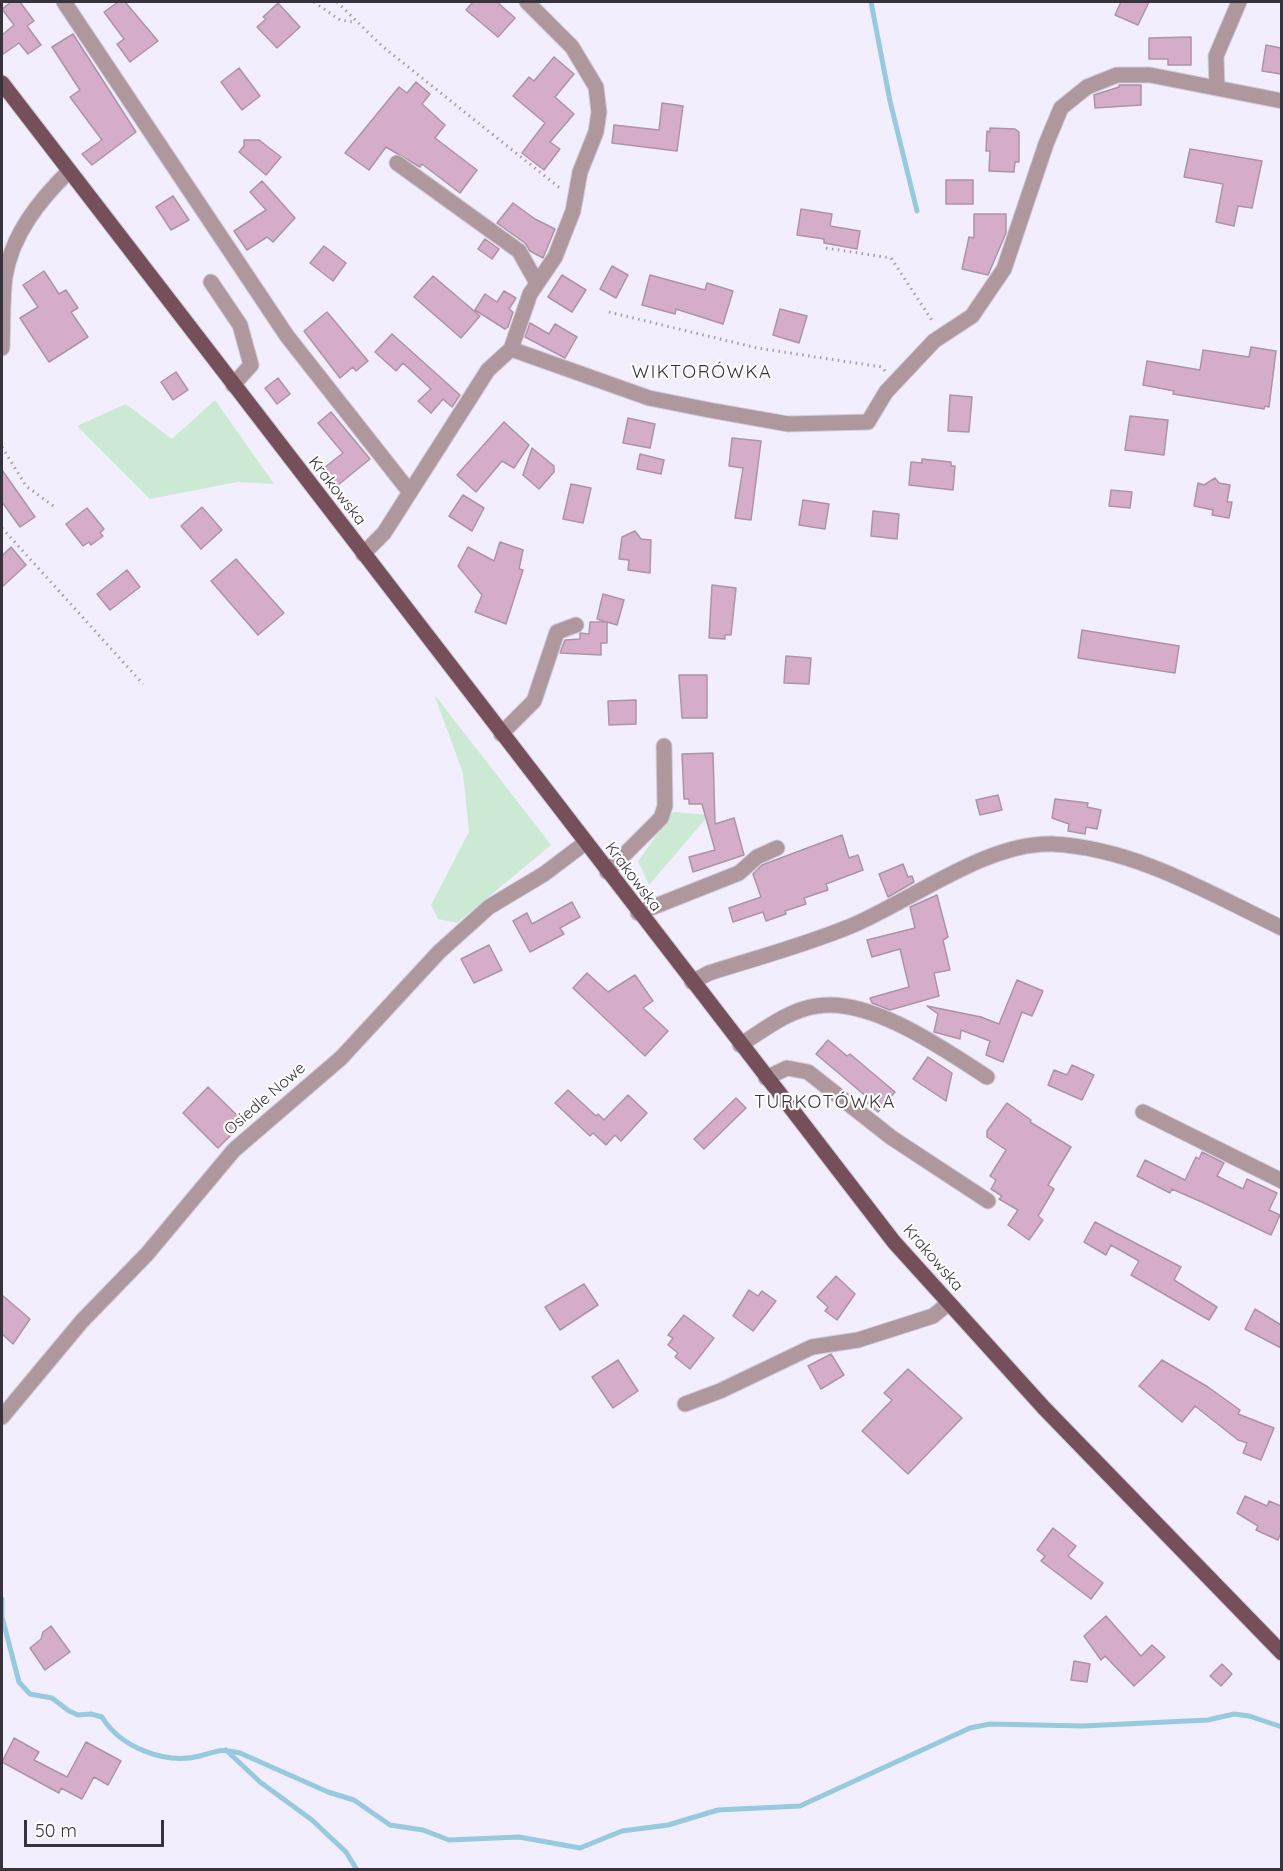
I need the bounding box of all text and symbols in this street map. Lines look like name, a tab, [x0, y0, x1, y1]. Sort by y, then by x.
district label: WIKTORÓWKA	[632, 362, 772, 384]
street label: Krakowska	[304, 453, 370, 529]
street label: Krakowska	[601, 839, 665, 915]
street label: Osiedle Nowe	[221, 1059, 309, 1139]
district label: TURKOTÓWKA	[754, 1092, 896, 1114]
street label: Krakowska	[899, 1221, 967, 1295]
scale bar	[27, 1808, 166, 1846]
text: 50 m	[35, 1819, 77, 1842]

